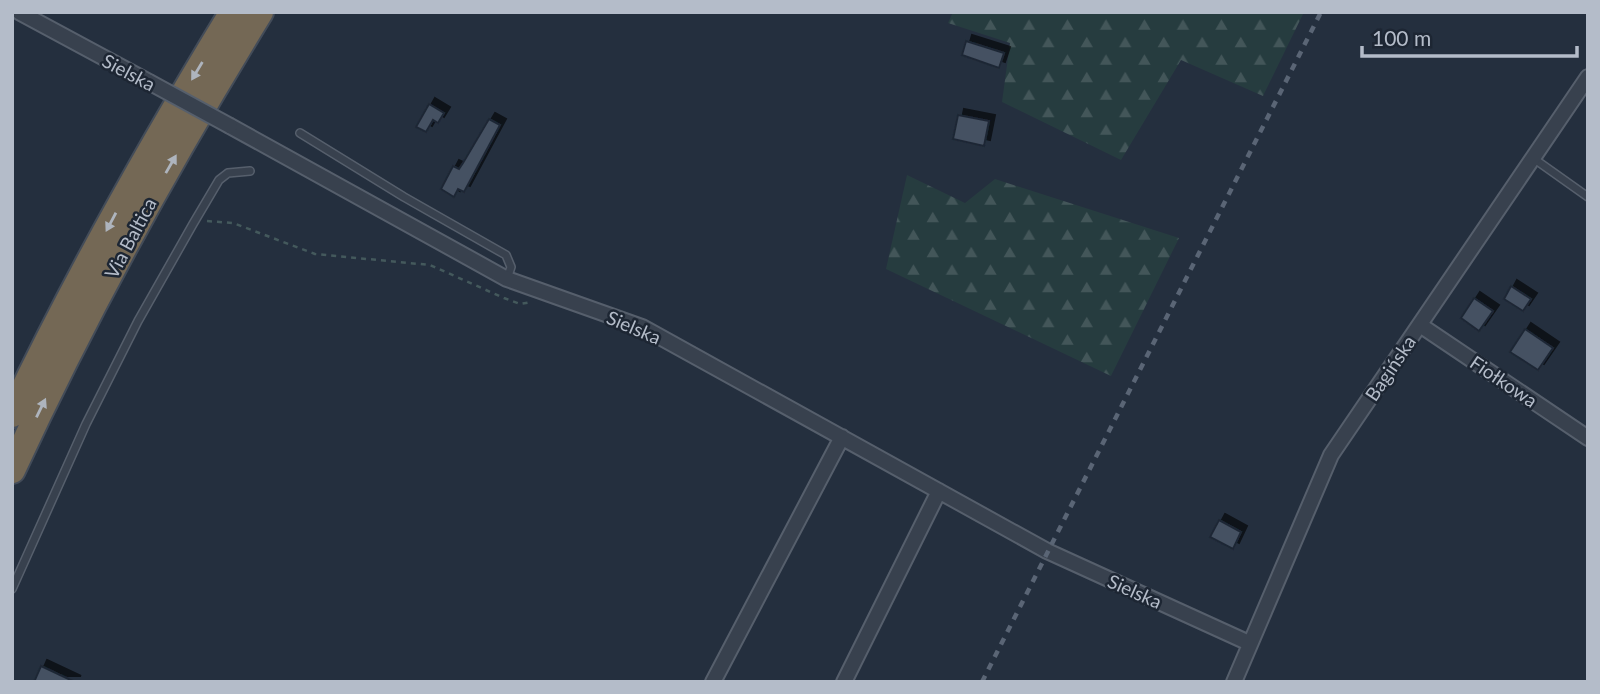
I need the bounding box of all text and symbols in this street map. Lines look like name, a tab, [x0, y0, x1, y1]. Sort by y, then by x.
scale bar	[1362, 14, 1577, 58]
text: 100 m	[1372, 25, 1431, 50]
street label: Sielska	[99, 49, 159, 95]
one-way arrow	[191, 61, 203, 80]
one-way arrow	[164, 154, 177, 173]
street label: Via Baltica	[99, 194, 161, 282]
one-way arrow	[105, 212, 117, 232]
street label: Sielska	[603, 305, 665, 349]
street label: Bagińska	[1360, 331, 1420, 405]
street label: Fiołkowa	[1466, 350, 1542, 412]
one-way arrow	[36, 398, 47, 418]
street label: Sielska	[1104, 569, 1166, 613]

